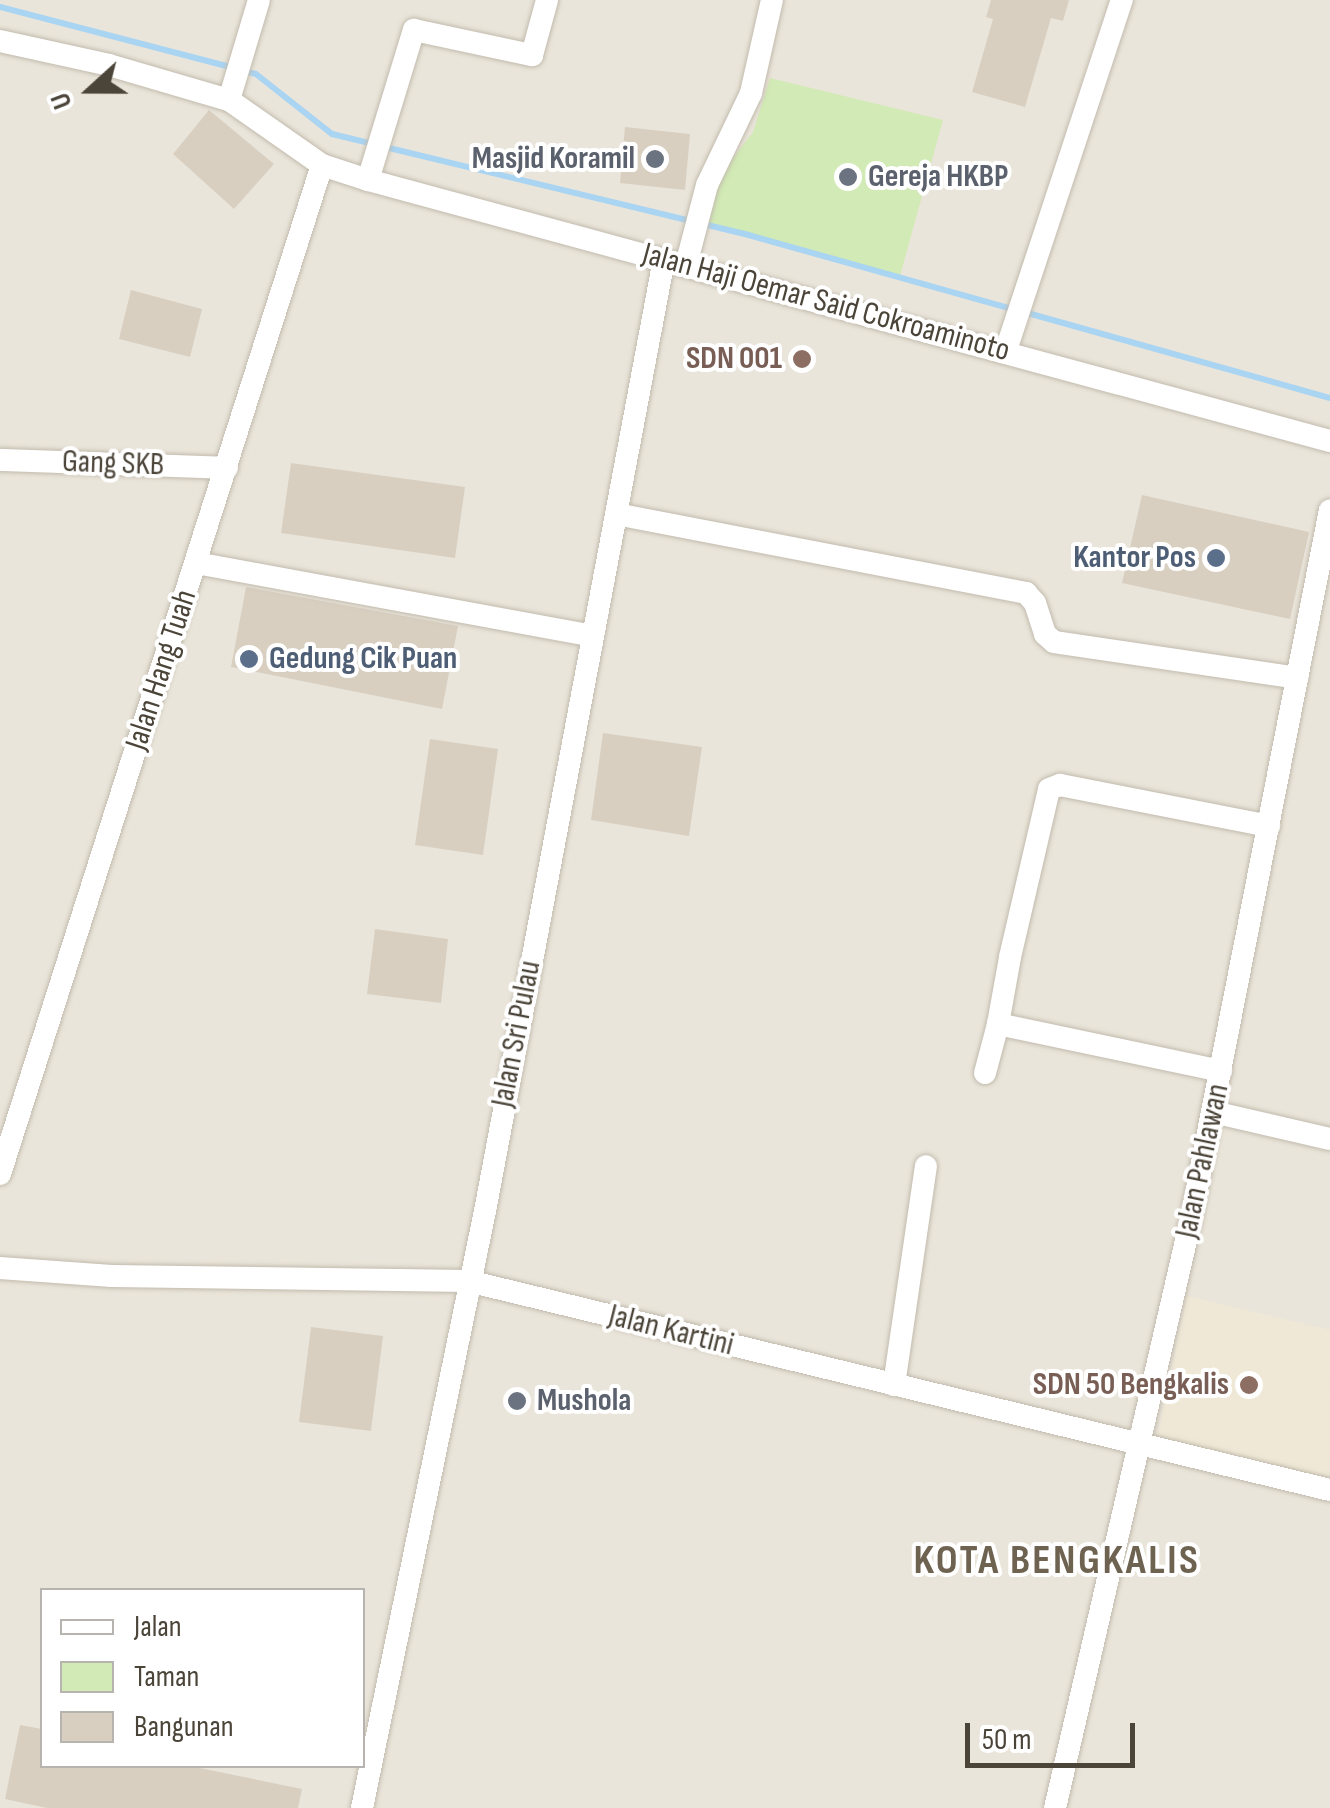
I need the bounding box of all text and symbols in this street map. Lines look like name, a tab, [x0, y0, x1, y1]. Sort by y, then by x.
north arrow	[40, 40, 140, 140]
text: U	[44, 88, 80, 114]
place label: Masjid Koramil	[472, 140, 635, 178]
marker: Masjid Koramil	[644, 148, 666, 170]
place label: Gereja HKBP	[868, 158, 1009, 196]
marker: Gereja HKBP	[837, 166, 859, 188]
street label: Jalan Haji Oemar Said Cokroaminoto	[638, 235, 1014, 371]
place label: SDN 001	[686, 340, 782, 378]
marker: SDN 001	[791, 348, 813, 370]
street label: Gang SKB	[61, 443, 165, 485]
place label: Kantor Pos	[1073, 539, 1196, 577]
marker: Kantor Pos	[1205, 547, 1227, 569]
street label: Jalan Hang Tuah	[118, 585, 206, 755]
place label: Gedung Cik Puan	[269, 640, 457, 678]
marker: Gedung Cik Puan	[238, 648, 260, 670]
street label: Jalan Sri Pulau	[484, 958, 550, 1110]
street label: Jalan Pahlawan	[1168, 1080, 1238, 1242]
street label: Jalan Kartini	[605, 1297, 737, 1365]
place label: SDN 50 Bengkalis	[1033, 1366, 1229, 1404]
marker: SDN 50 Bengkalis	[1238, 1374, 1260, 1396]
place label: Mushola	[537, 1382, 631, 1420]
marker: Mushola	[506, 1390, 528, 1412]
district label: KOTA BENGKALIS	[913, 1536, 1201, 1586]
legend	[40, 1588, 365, 1768]
text: Jalan	[134, 1609, 182, 1645]
text: Taman	[134, 1659, 199, 1695]
scale bar	[970, 1703, 1140, 1765]
text: Bangunan	[134, 1709, 234, 1745]
text: 50 m	[982, 1722, 1031, 1758]

